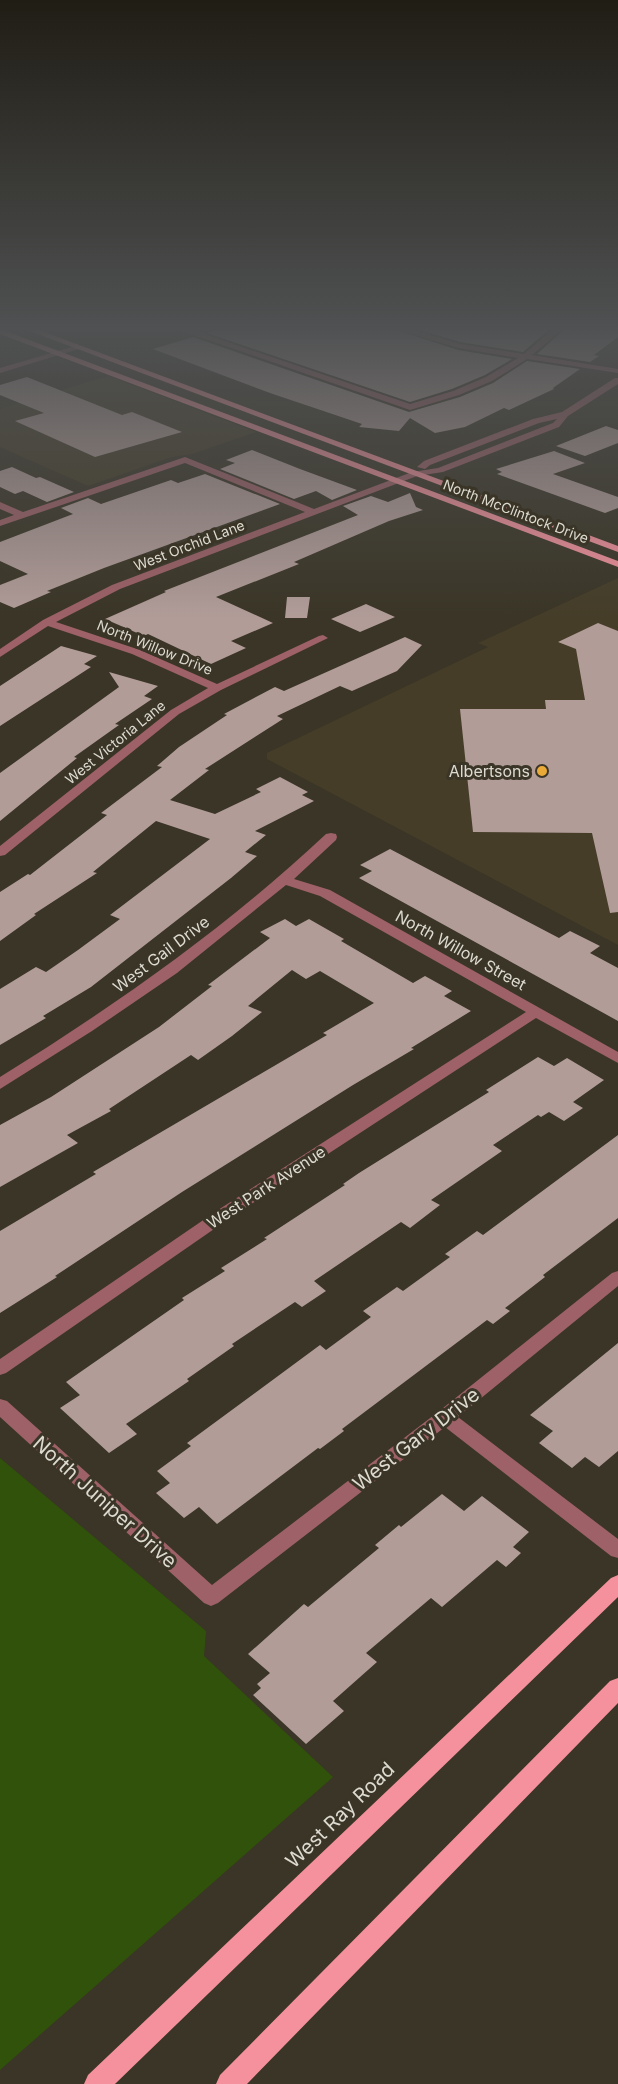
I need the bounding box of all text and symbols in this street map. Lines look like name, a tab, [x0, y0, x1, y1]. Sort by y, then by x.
street label: North McClintock Drive	[441, 475, 591, 547]
street label: West Orchid Lane	[131, 516, 247, 574]
street label: North Willow Drive	[95, 616, 215, 678]
street label: West Victoria Lane	[61, 696, 169, 788]
place label: Albertsons	[449, 761, 530, 781]
marker: Albertsons	[535, 764, 549, 778]
street label: North Willow Street	[392, 906, 530, 994]
street label: West Gail Drive	[109, 911, 213, 997]
street label: West Park Avenue	[203, 1141, 329, 1233]
street label: West Gary Drive	[348, 1382, 484, 1496]
street label: North Juniper Drive	[28, 1431, 182, 1573]
street label: West Ray Road	[281, 1757, 399, 1873]

